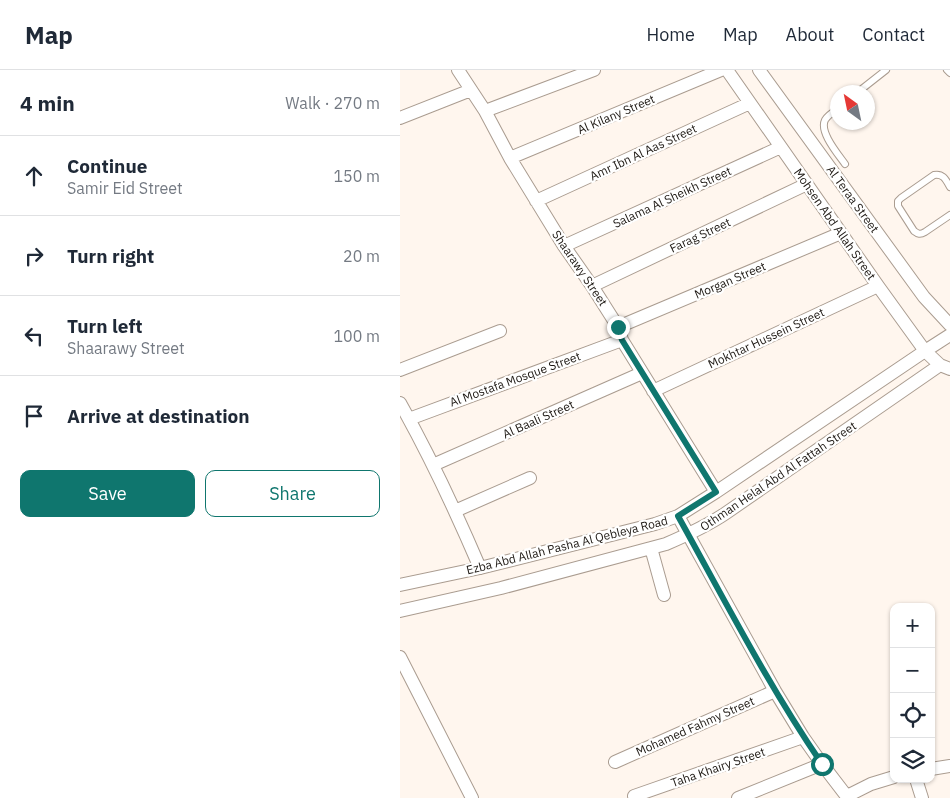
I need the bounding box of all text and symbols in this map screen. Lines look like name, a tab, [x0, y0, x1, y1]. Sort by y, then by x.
text: Map	[25, 19, 73, 51]
text: Home	[647, 23, 695, 46]
text: Map	[723, 23, 758, 46]
text: About	[786, 23, 834, 46]
text: Contact	[862, 23, 925, 46]
north arrow	[830, 85, 875, 130]
text: 4 min	[20, 89, 75, 117]
street label: Al Kilany Street	[575, 91, 657, 137]
text: Walk · 270 m	[285, 93, 380, 113]
street label: Amr Ibn Al Aas Street	[587, 121, 699, 183]
text: Continue	[67, 154, 147, 178]
icon: ahead	[20, 162, 48, 190]
street label: Al Teraa Street	[824, 162, 882, 236]
street label: Salama Al Sheikh Street	[610, 163, 734, 231]
street label: Mohsen Abd Allah Street	[791, 165, 879, 283]
text: 150 m	[333, 166, 380, 186]
text: Samir Eid Street	[67, 178, 183, 198]
street label: Farag Street	[667, 214, 733, 256]
street label: Shaarawy Street	[549, 227, 611, 309]
icon: right	[20, 242, 48, 270]
text: Turn right	[67, 244, 154, 268]
text: 20 m	[343, 246, 380, 266]
street label: Morgan Street	[692, 258, 768, 302]
street label: Mokhtar Hussein Street	[705, 304, 827, 372]
text: Turn left	[67, 314, 143, 338]
route end	[607, 316, 630, 339]
icon: left	[20, 322, 48, 350]
text: 100 m	[333, 326, 380, 346]
text: Shaarawy Street	[67, 338, 185, 358]
street label: Al Mostafa Mosque Street	[448, 348, 582, 410]
street label: Al Baali Street	[500, 397, 576, 441]
icon: arrive	[20, 402, 48, 430]
text: Arrive at destination	[67, 404, 250, 428]
street label: Othman Helal Abd Al Fattah Street	[697, 418, 859, 534]
button: Save	[20, 470, 195, 517]
button: Share	[205, 470, 380, 517]
street label: Ezba Abd Allah Pasha Al Qebleya Road	[465, 513, 669, 577]
map controls	[890, 603, 935, 783]
button: +	[890, 603, 935, 648]
button: −	[890, 648, 935, 693]
street label: Mohamed Fahmy Street	[633, 693, 757, 759]
button: locate	[890, 693, 935, 738]
button: layers	[890, 738, 935, 783]
street label: Taha Khairy Street	[669, 744, 767, 790]
route start	[811, 753, 834, 776]

